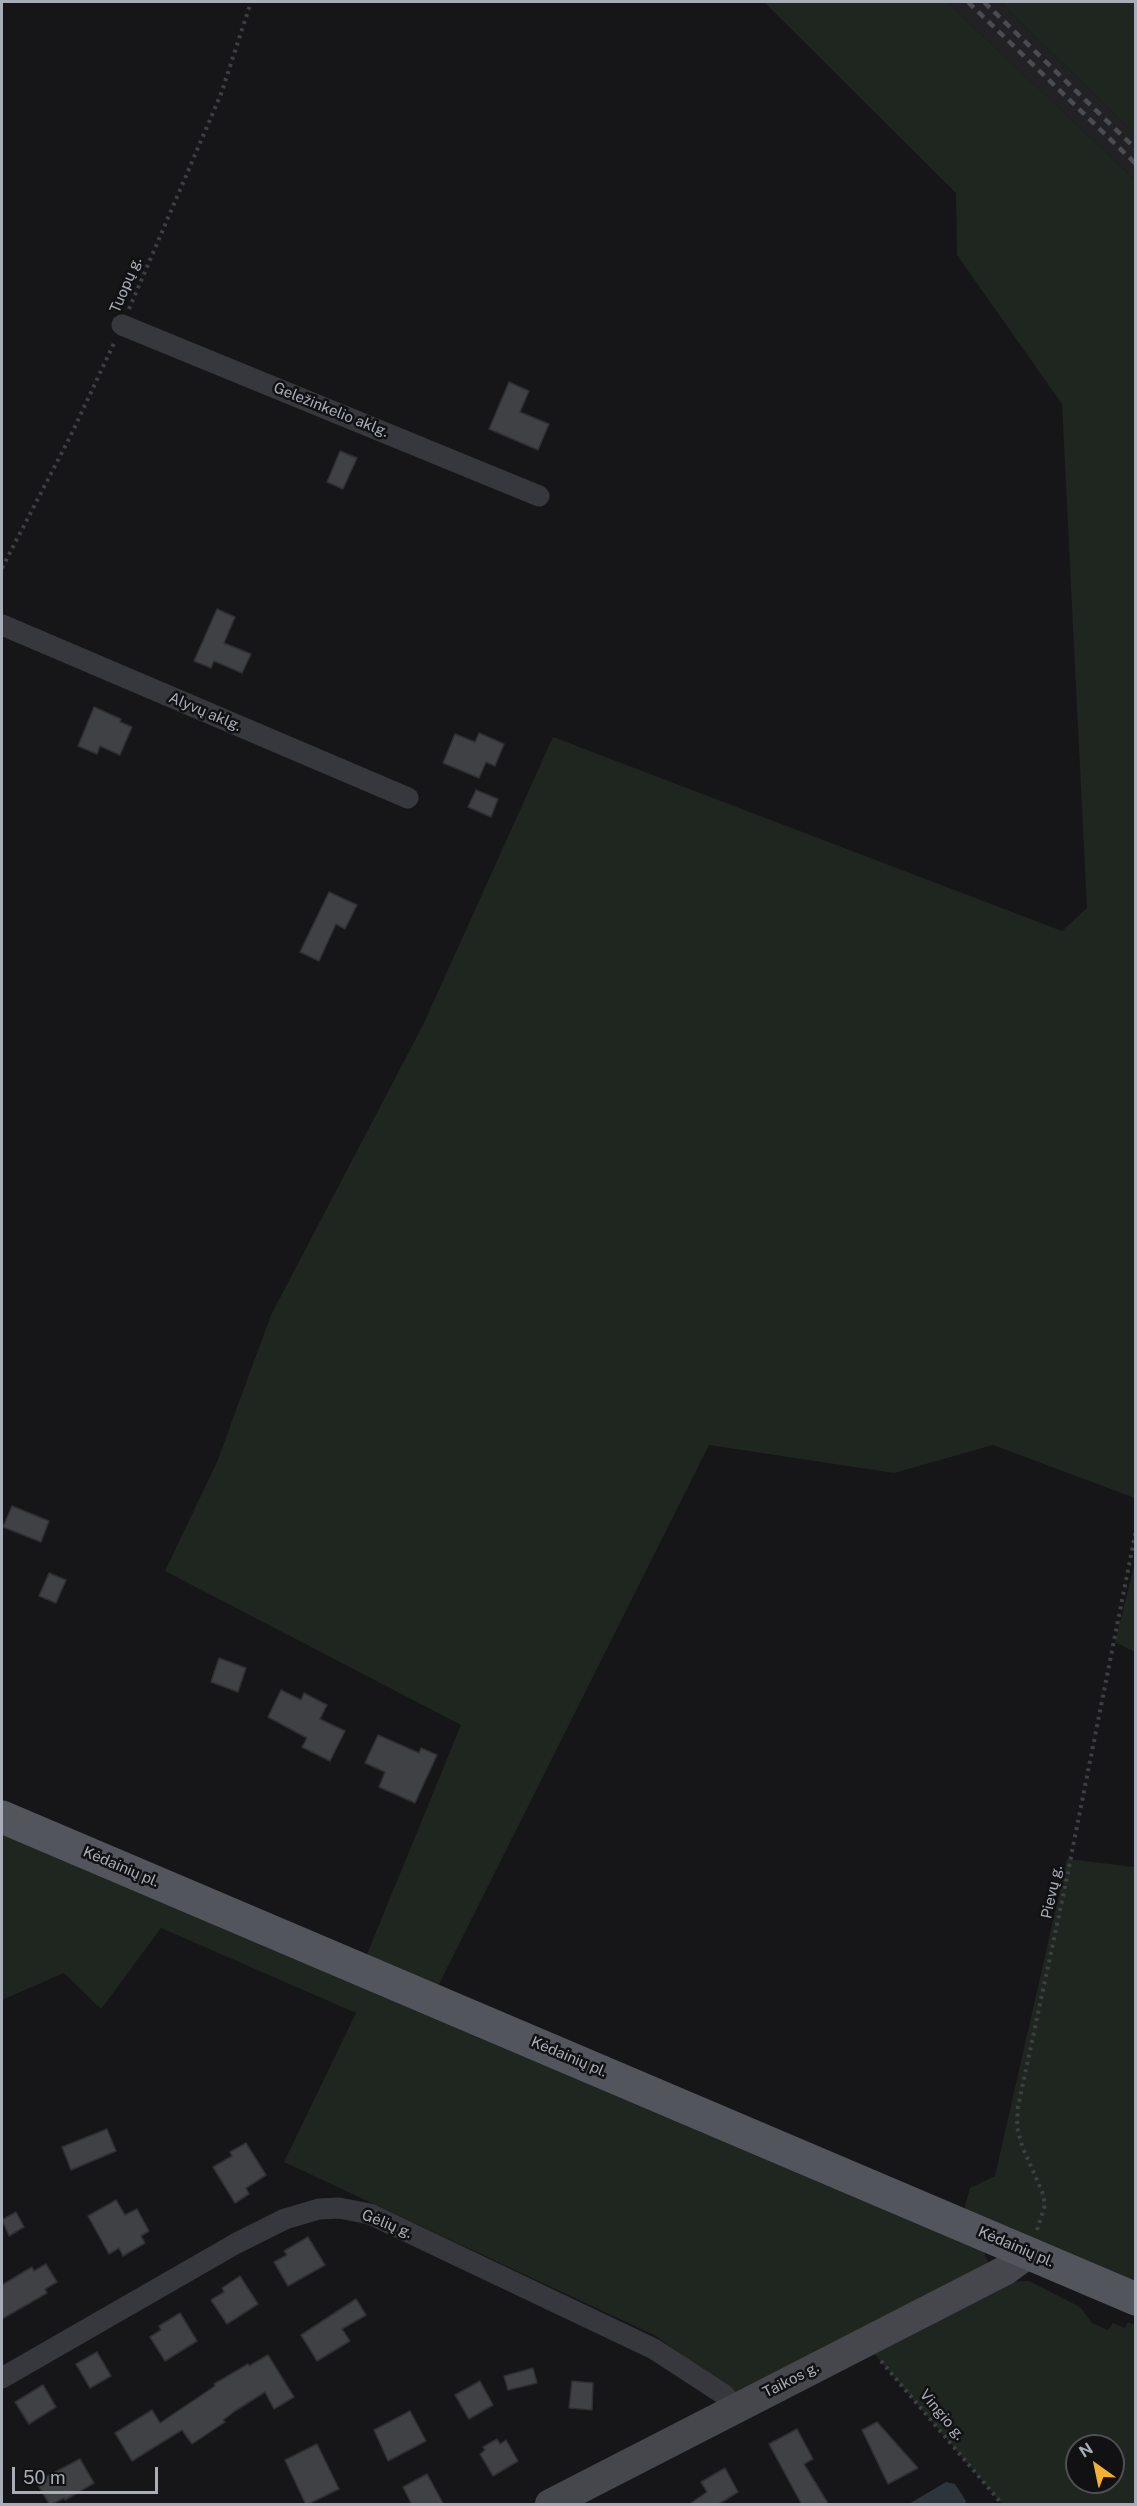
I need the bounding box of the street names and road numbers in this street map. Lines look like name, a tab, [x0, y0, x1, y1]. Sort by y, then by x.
street label: Tuopų g.	[106, 254, 146, 316]
street label: Geležinkelio aklg.	[271, 379, 391, 441]
street label: Alyvų aklg.	[166, 689, 244, 735]
street label: Kėdainių pl.	[80, 1843, 162, 1891]
street label: Pievų g.	[1038, 1864, 1066, 1920]
street label: Kėdainių pl.	[528, 2033, 610, 2081]
street label: Gėlių g.	[359, 2206, 415, 2242]
street label: Kėdainių pl.	[975, 2223, 1057, 2271]
street label: Taikos g.	[760, 2358, 822, 2402]
street label: Vingio g.	[916, 2386, 968, 2444]

